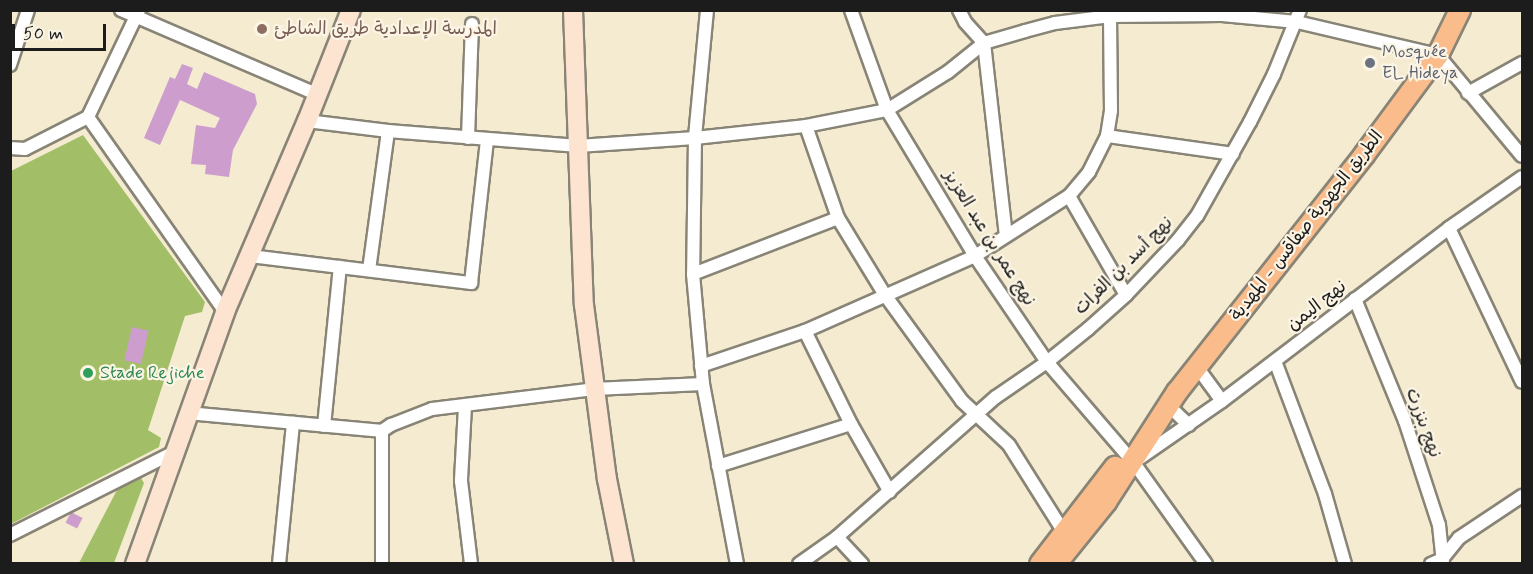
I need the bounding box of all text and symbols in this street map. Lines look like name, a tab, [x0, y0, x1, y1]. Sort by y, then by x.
scale bar	[15, 12, 110, 50]
place label: المدرسة الإعدادية طريق الشاطئ	[274, 18, 497, 40]
text: 50 m	[23, 22, 63, 46]
marker: المدرسة الإعدادية طريق الشاطئ	[255, 22, 269, 36]
place label: Mosquée EL Hideya	[1382, 42, 1461, 84]
marker: Mosquée EL Hideya	[1363, 56, 1377, 70]
street label: الطريق الجهوية صفاقس - المهدية	[1226, 126, 1388, 326]
street label: نهج عمر بن عبد العزيز	[938, 166, 1040, 310]
street label: نهج أسد بن الفرات	[1070, 212, 1178, 320]
street label: نهج اليمن	[1283, 276, 1351, 336]
place label: Stade Rejiche	[100, 362, 205, 384]
marker: Stade Rejiche	[81, 366, 95, 380]
street label: نهج بنزرت	[1400, 385, 1446, 461]

